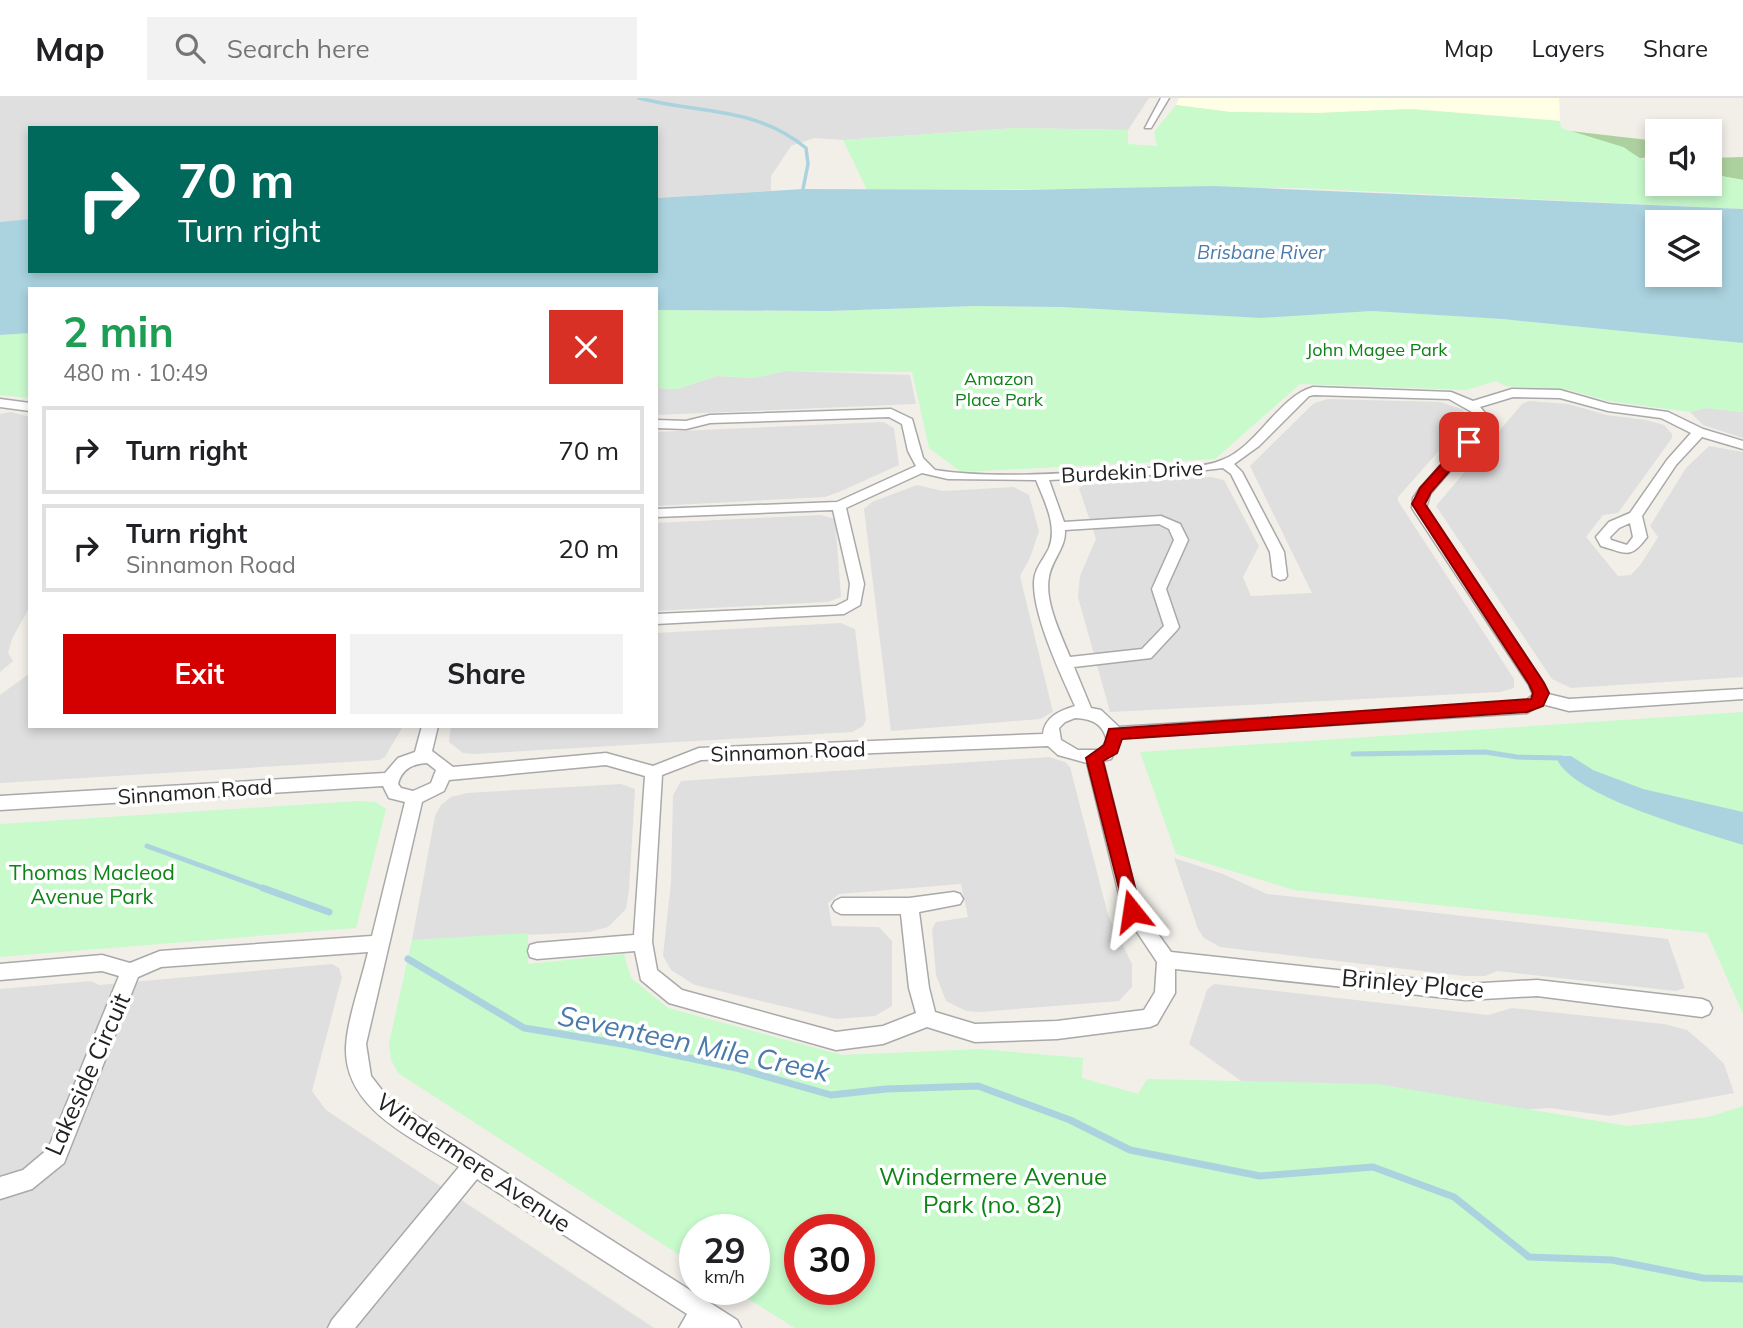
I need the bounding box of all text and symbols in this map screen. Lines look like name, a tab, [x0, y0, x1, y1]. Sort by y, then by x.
search box	[147, 17, 637, 80]
text: Map	[35, 28, 105, 69]
icon: search	[171, 29, 209, 67]
text: Search here	[227, 32, 370, 65]
text: Map	[1444, 33, 1493, 63]
text: Layers	[1531, 33, 1605, 63]
text: Share	[1643, 33, 1708, 63]
map controls	[1645, 119, 1722, 287]
button: sound	[1645, 119, 1722, 196]
text: 70 m	[178, 149, 294, 210]
icon: right	[63, 154, 154, 245]
text: Turn right	[178, 210, 321, 250]
button: layers	[1645, 210, 1722, 287]
water label: Brisbane River	[1197, 240, 1326, 264]
text: 2 min	[63, 305, 174, 358]
button: close	[549, 310, 623, 384]
park label: John Magee Park	[1306, 338, 1448, 361]
text: 480 m · 10:49	[63, 358, 208, 387]
park label: Amazon Place Park	[955, 367, 1044, 411]
pin	[1439, 412, 1499, 472]
icon: arrive	[1450, 423, 1488, 461]
icon: right	[67, 431, 105, 469]
text: Turn right	[126, 434, 247, 467]
text: 70 m	[558, 434, 619, 467]
street label: Burdekin Drive	[1060, 454, 1204, 488]
text: Turn right	[126, 517, 247, 550]
icon: right	[67, 529, 105, 567]
text: 20 m	[558, 532, 619, 565]
text: Sinnamon Road	[126, 550, 296, 579]
button: Exit	[63, 634, 336, 714]
button: Share	[350, 634, 623, 714]
street label: Sinnamon Road	[710, 735, 866, 767]
street label: Sinnamon Road	[117, 773, 273, 809]
park label: Thomas Macleod Avenue Park	[9, 859, 175, 909]
position arrow	[1095, 874, 1169, 948]
street label: Brinley Place	[1341, 962, 1485, 1004]
street label: Lakeside Circuit	[38, 988, 136, 1160]
water label: Seventeen Mile Creek	[555, 997, 834, 1089]
street label: Windermere Avenue	[371, 1086, 577, 1238]
park label: Windermere Avenue Park (no. 82)	[879, 1161, 1107, 1219]
speed limit sign: 30	[784, 1214, 875, 1305]
text: 29	[703, 1228, 746, 1272]
text: km/h	[704, 1265, 745, 1288]

